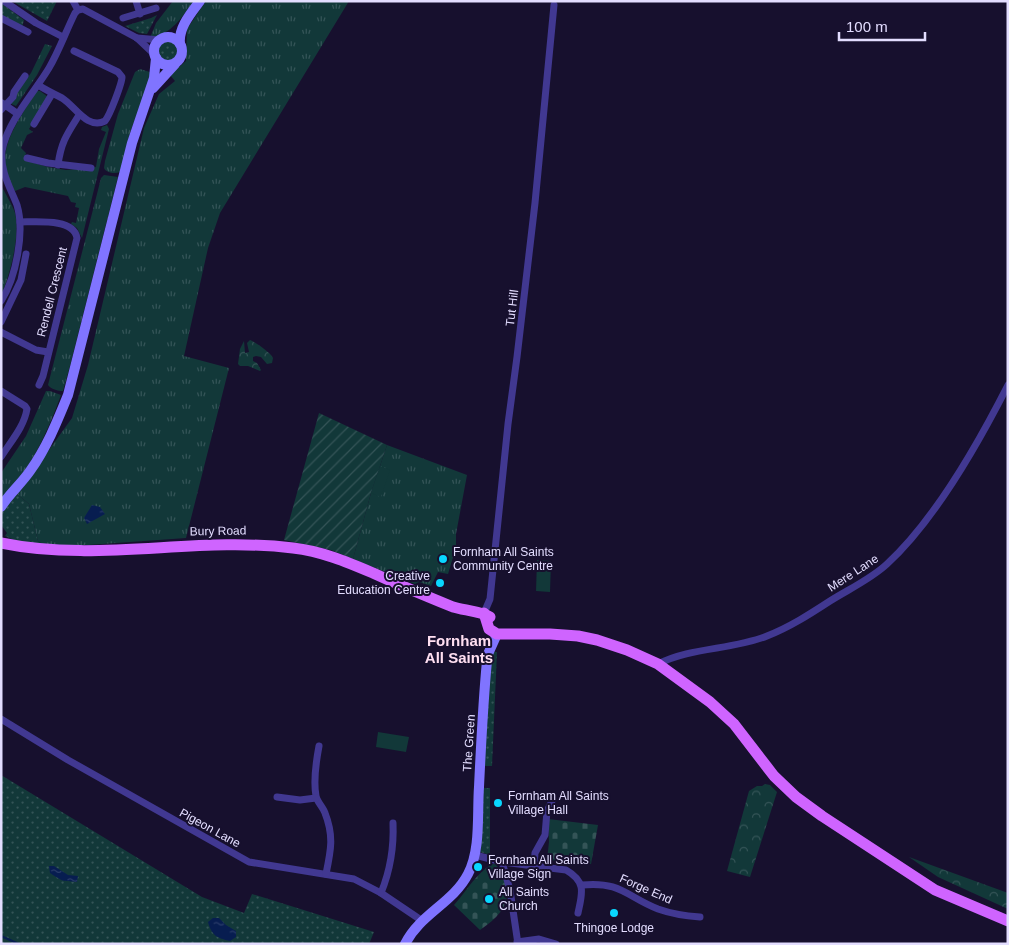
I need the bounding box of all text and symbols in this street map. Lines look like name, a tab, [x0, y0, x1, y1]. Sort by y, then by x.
scale bar	[839, 10, 925, 42]
text: 100 m	[846, 18, 888, 35]
street label: Rendell Crescent	[34, 245, 70, 338]
street label: Tut Hill	[503, 289, 521, 327]
street label: Bury Road	[190, 524, 246, 538]
place label: Fornham All Saints Community Centre	[453, 545, 554, 573]
street label: Mere Lane	[825, 551, 881, 594]
marker: Fornham All Saints Community Centre	[437, 553, 449, 565]
place label: Creative Education Centre	[337, 569, 430, 597]
marker: Creative Education Centre	[434, 577, 446, 589]
district label: Fornham All Saints	[425, 632, 493, 666]
street label: The Green	[460, 714, 478, 772]
place label: Fornham All Saints Village Hall	[508, 789, 609, 817]
marker: Fornham All Saints Village Hall	[492, 797, 504, 809]
street label: Pigeon Lane	[177, 806, 243, 851]
place label: Fornham All Saints Village Sign	[488, 853, 589, 881]
marker: Fornham All Saints Village Sign	[472, 861, 484, 873]
street label: Forge End	[618, 871, 674, 907]
place label: All Saints Church	[499, 885, 549, 913]
marker: All Saints Church	[483, 893, 495, 905]
marker: Thingoe Lodge	[608, 907, 620, 919]
place label: Thingoe Lodge	[574, 921, 654, 935]

